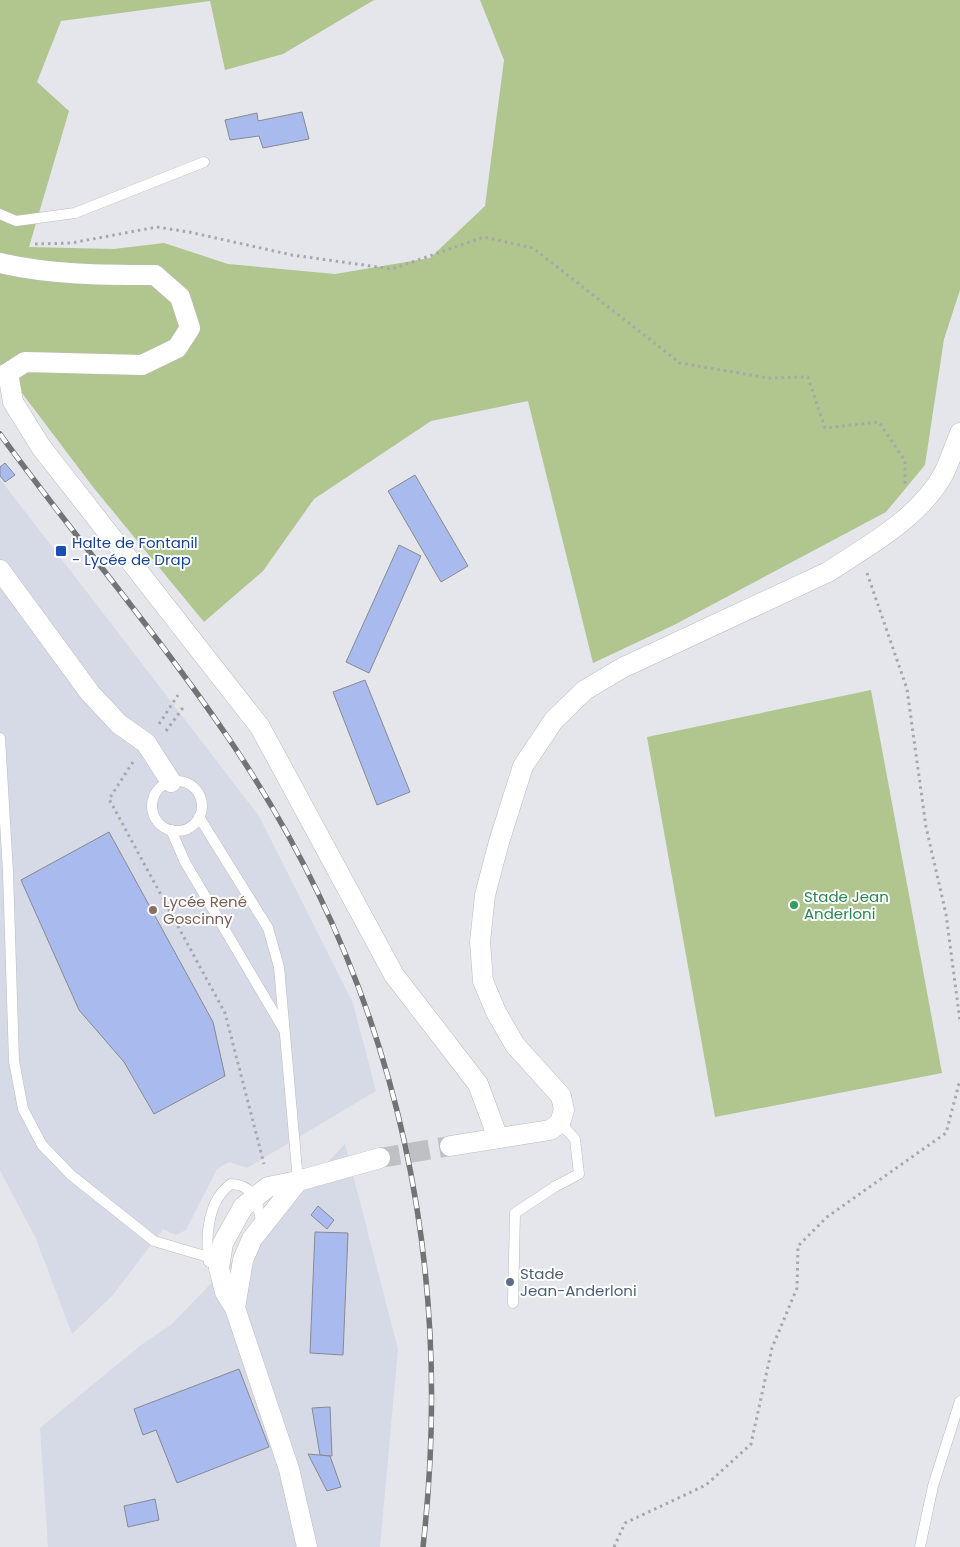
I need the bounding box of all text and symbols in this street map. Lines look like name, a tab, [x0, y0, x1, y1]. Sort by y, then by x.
place label: Halte de Fontanil - Lycée de Drap	[72, 532, 198, 570]
marker: Halte de Fontanil - Lycée de Drap	[54, 544, 68, 558]
place label: Stade Jean Anderloni	[804, 886, 889, 924]
place label: Lycée René Goscinny	[163, 891, 247, 929]
marker: Stade Jean Anderloni	[788, 899, 800, 911]
marker: Lycée René Goscinny	[147, 904, 159, 916]
place label: Stade Jean-Anderloni	[520, 1263, 637, 1301]
marker: Stade Jean-Anderloni	[504, 1276, 516, 1288]

